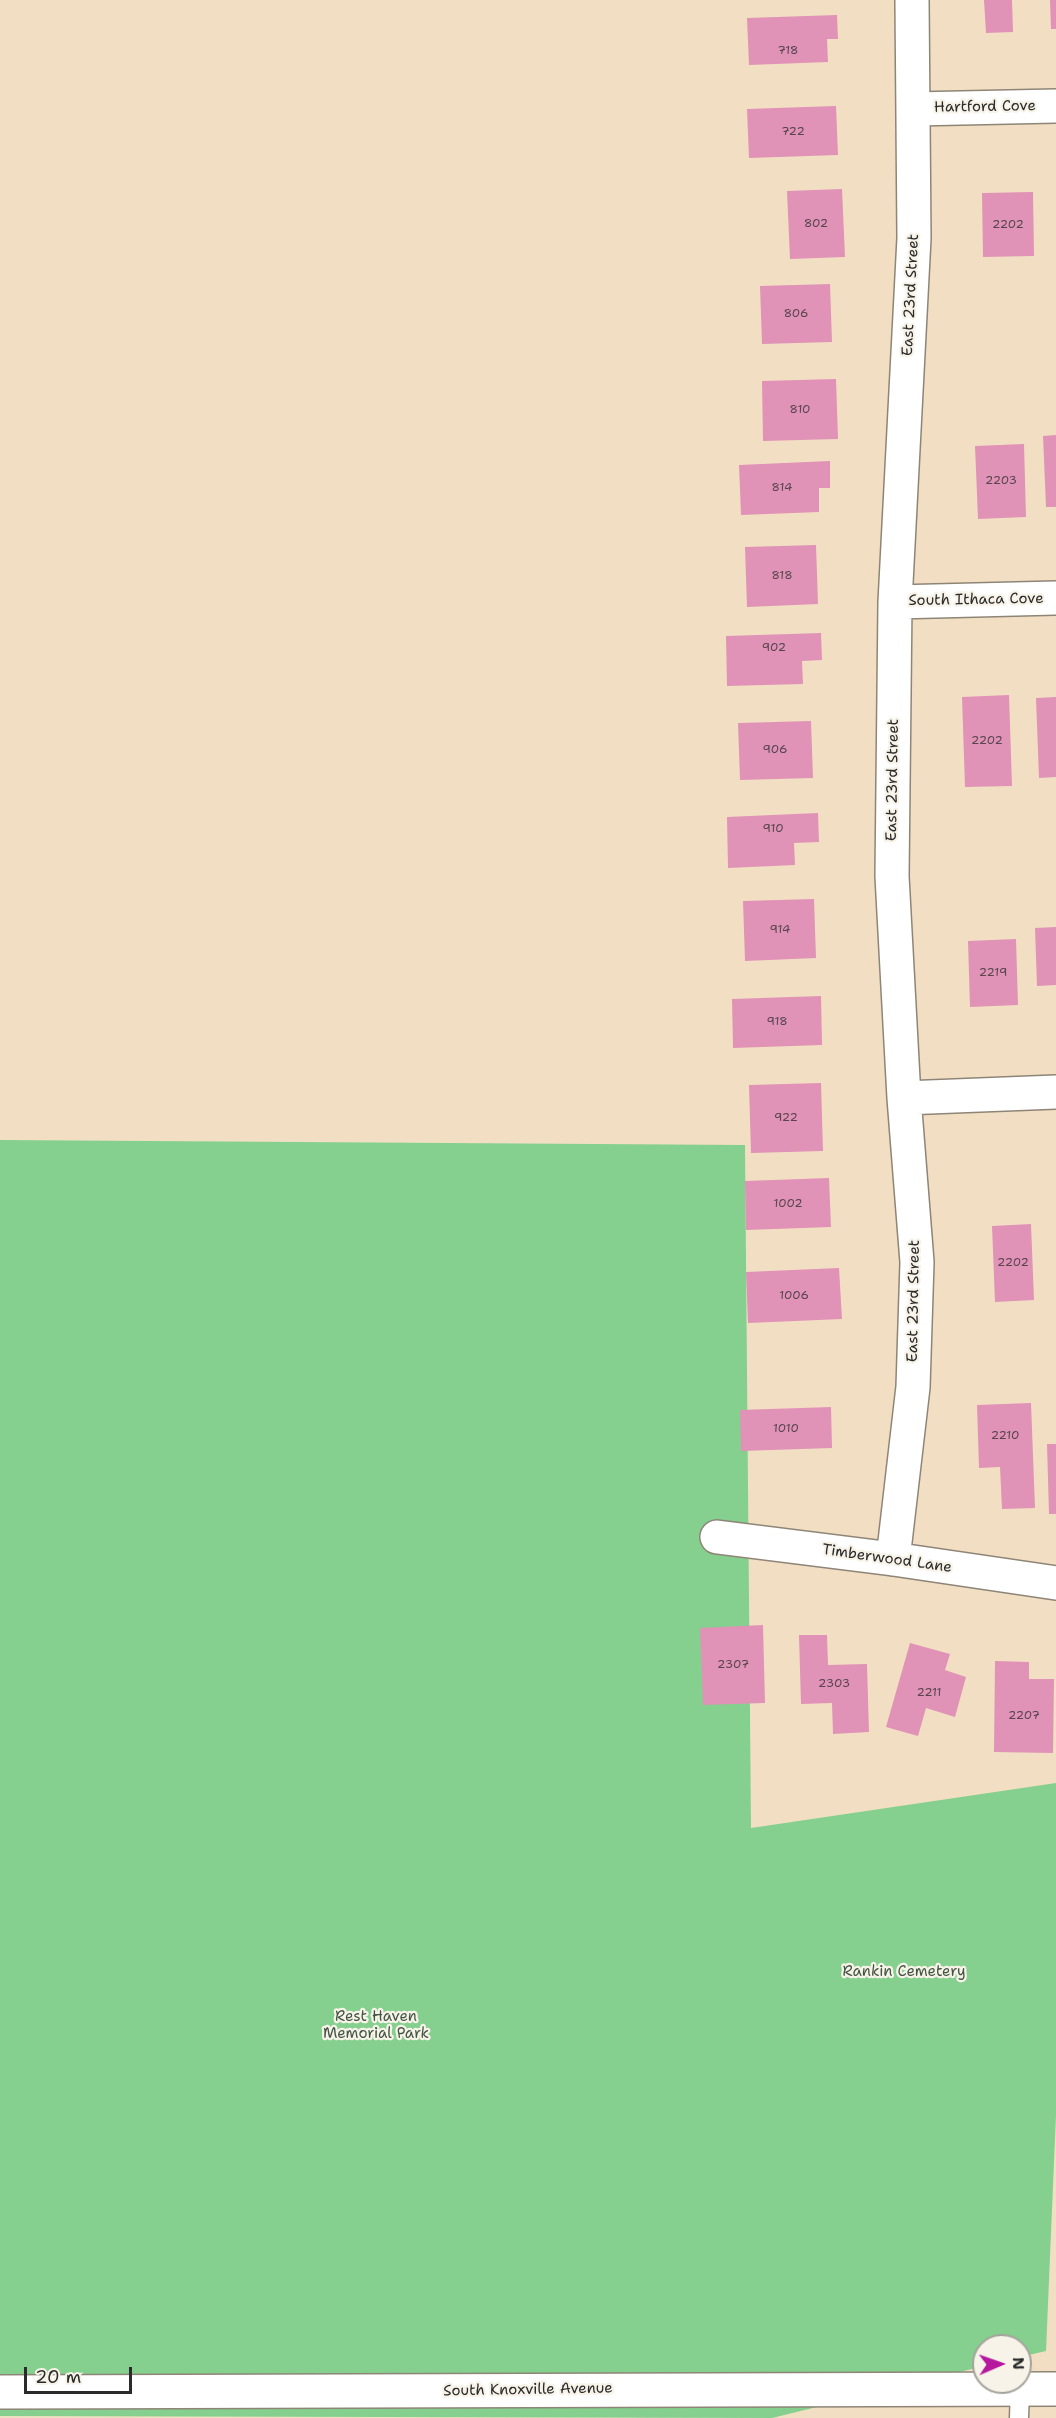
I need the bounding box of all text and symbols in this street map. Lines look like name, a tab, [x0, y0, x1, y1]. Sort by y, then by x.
house number: 718	[777, 44, 799, 58]
street label: Hartford Cove	[934, 97, 1036, 117]
house number: 722	[781, 125, 805, 139]
house number: 802	[804, 217, 828, 231]
house number: 2202	[992, 218, 1024, 232]
street label: East 23rd Street	[899, 234, 923, 356]
house number: 806	[784, 307, 808, 321]
house number: 810	[789, 403, 811, 417]
house number: 2203	[985, 474, 1017, 488]
house number: 814	[772, 481, 792, 495]
house number: 818	[771, 569, 793, 583]
street label: South Ithaca Cove	[908, 590, 1044, 610]
house number: 902	[762, 641, 786, 655]
street label: East 23rd Street	[883, 719, 903, 841]
house number: 2202	[971, 734, 1003, 748]
house number: 906	[763, 743, 787, 757]
house number: 910	[762, 822, 784, 836]
house number: 914	[770, 923, 790, 937]
house number: 2219	[979, 966, 1007, 980]
house number: 918	[766, 1015, 788, 1029]
house number: 922	[774, 1111, 798, 1125]
house number: 1002	[773, 1197, 803, 1211]
street label: East 23rd Street	[904, 1240, 924, 1362]
house number: 2202	[997, 1256, 1029, 1270]
house number: 1006	[779, 1289, 809, 1303]
house number: 1010	[773, 1422, 799, 1436]
house number: 2210	[991, 1429, 1019, 1443]
street label: Timberwood Lane	[821, 1541, 953, 1577]
house number: 2307	[717, 1658, 749, 1672]
house number: 2303	[818, 1677, 850, 1691]
house number: 2211	[916, 1686, 942, 1700]
house number: 2207	[1008, 1709, 1040, 1723]
park label: Rankin Cemetery	[842, 1963, 966, 1981]
park label: Rest Haven Memorial Park	[323, 2008, 429, 2043]
north arrow	[972, 2334, 1032, 2394]
scale bar	[27, 2355, 135, 2393]
text: N	[1008, 2357, 1029, 2370]
text: 20 m	[35, 2365, 81, 2389]
street label: South Knoxville Avenue	[443, 2380, 613, 2400]

